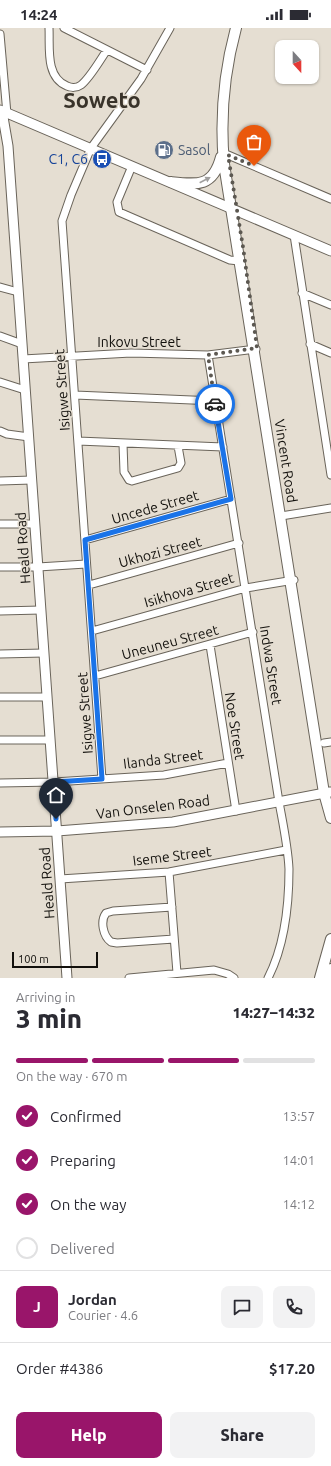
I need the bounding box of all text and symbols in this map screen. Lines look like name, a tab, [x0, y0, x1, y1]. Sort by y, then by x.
text: 14:24	[20, 6, 58, 23]
north arrow	[275, 40, 319, 84]
map controls	[275, 40, 319, 84]
district label: Soweto	[63, 87, 141, 112]
pin	[237, 125, 271, 166]
icon: bag	[243, 131, 265, 153]
fuel station icon: Sasol	[153, 139, 175, 161]
place label: Sasol	[178, 142, 211, 158]
bus stop icon: C1, C6	[91, 148, 113, 170]
place label: C1, C6	[48, 151, 88, 167]
one-way arrow	[199, 177, 211, 184]
street label: Inkovu Street	[97, 334, 181, 350]
street label: Isigwe Street	[51, 348, 73, 431]
courier	[195, 384, 235, 424]
icon: car	[204, 393, 226, 415]
street label: Vincent Road	[272, 418, 300, 504]
street label: Uncede Street	[110, 487, 201, 527]
street label: Heald Road	[13, 512, 33, 584]
street label: Ukhozi Street	[117, 533, 204, 571]
street label: Isikhova Street	[142, 569, 236, 610]
street label: Uneuneu Street	[120, 621, 220, 663]
street label: Indwa Street	[257, 624, 285, 706]
street label: Isigwe Street	[74, 671, 96, 754]
street label: Noe Street	[222, 691, 248, 761]
street label: Ilanda Street	[122, 746, 204, 772]
pin	[39, 778, 73, 819]
icon: home	[45, 784, 67, 806]
street label: Van Onselen Road	[95, 792, 211, 822]
street label: Iseme Street	[132, 843, 213, 869]
street label: Heald Road	[37, 847, 57, 919]
scale bar	[12, 950, 98, 969]
text: 100 m	[18, 953, 49, 965]
text: Arriving in	[16, 990, 75, 1004]
text: 3 min	[16, 1004, 82, 1033]
text: 14:27–14:32	[232, 1004, 315, 1021]
text: On the way · 670 m	[16, 1069, 128, 1083]
icon: check	[16, 1105, 38, 1127]
text: Confirmed	[50, 1108, 122, 1125]
text: 13:57	[282, 1109, 315, 1123]
icon: check	[16, 1149, 38, 1171]
text: Preparing	[50, 1152, 116, 1169]
text: 14:01	[282, 1153, 315, 1167]
icon: check	[16, 1193, 38, 1215]
text: On the way	[50, 1196, 126, 1213]
text: 14:12	[282, 1197, 315, 1211]
text: Delivered	[50, 1240, 115, 1257]
button: chat	[221, 1286, 263, 1328]
button: phone	[273, 1286, 315, 1328]
text: Jordan	[68, 1291, 117, 1308]
text: J	[33, 1298, 41, 1315]
text: Courier · 4.6	[68, 1308, 138, 1322]
text: Order #4386	[16, 1360, 103, 1377]
text: $17.20	[269, 1360, 315, 1377]
button: Help	[16, 1412, 162, 1458]
button: Share	[170, 1412, 315, 1458]

